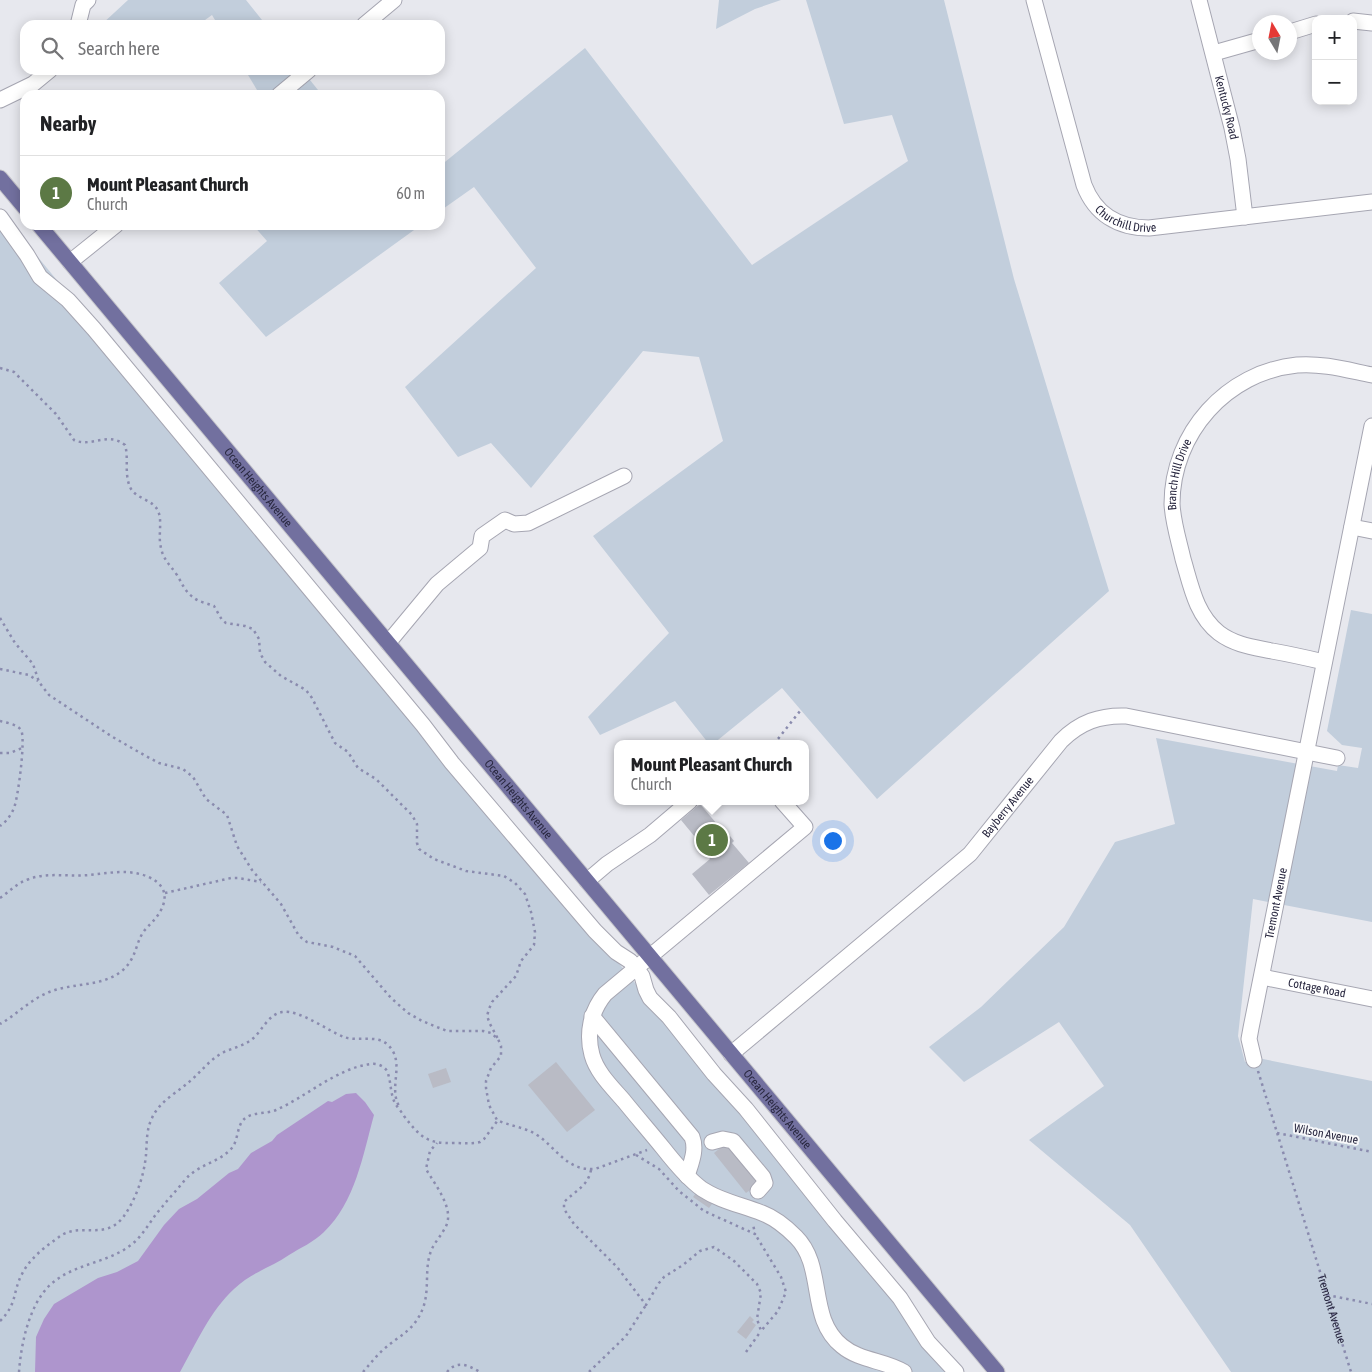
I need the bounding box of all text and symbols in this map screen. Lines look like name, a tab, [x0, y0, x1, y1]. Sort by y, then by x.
north arrow	[1252, 15, 1297, 60]
map controls	[1312, 15, 1357, 105]
button: +	[1312, 15, 1357, 60]
search box	[20, 20, 445, 75]
icon: search	[38, 34, 66, 62]
text: Search here	[78, 37, 160, 59]
button: −	[1312, 60, 1357, 105]
street label: Kentucky Road	[1212, 74, 1241, 141]
text: Nearby	[40, 111, 96, 135]
text: Mount Pleasant Church	[87, 173, 248, 195]
text: 1	[52, 184, 60, 202]
text: 60 m	[396, 184, 425, 202]
text: Church	[87, 195, 128, 213]
street label: Churchill Drive	[1092, 202, 1157, 235]
street label: Branch Hill Drive	[1165, 436, 1194, 511]
street label: Ocean Heights Avenue	[221, 445, 295, 530]
popup	[614, 740, 809, 805]
text: Mount Pleasant Church	[631, 753, 792, 775]
street label: Ocean Heights Avenue	[481, 757, 556, 842]
street label: Bayberry Avenue	[979, 774, 1037, 840]
text: Church	[631, 775, 672, 793]
pin: 1	[696, 821, 728, 859]
your location	[820, 828, 846, 854]
street label: Tremont Avenue	[1262, 867, 1290, 940]
street label: Cottage Road	[1287, 975, 1347, 1001]
street label: Ocean Heights Avenue	[740, 1067, 815, 1152]
street label: Wilson Avenue	[1293, 1121, 1359, 1147]
street label: Tremont Avenue	[1314, 1272, 1349, 1345]

